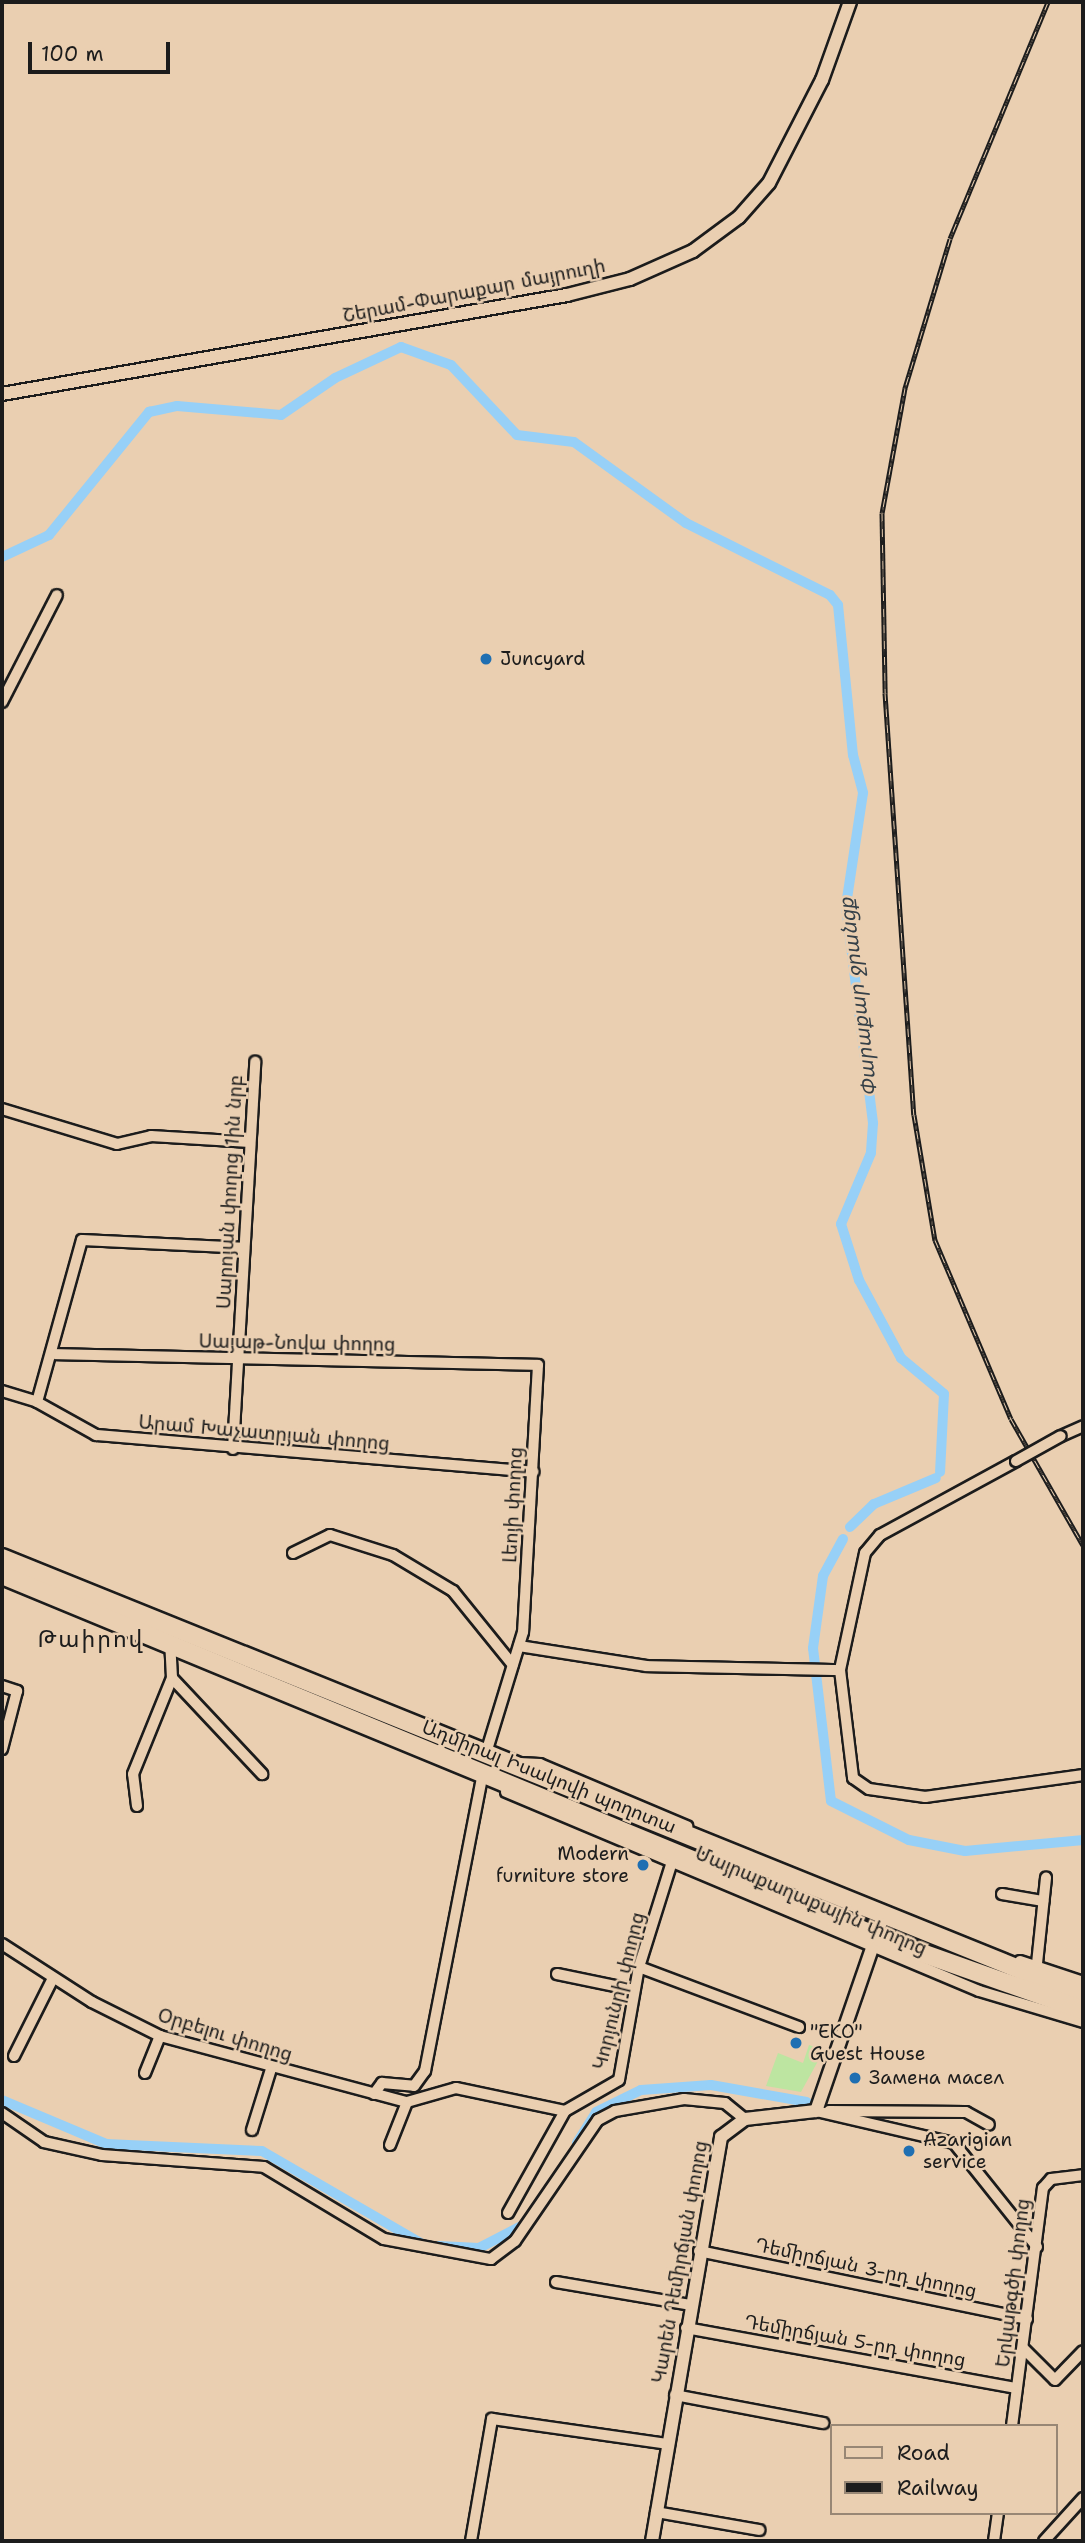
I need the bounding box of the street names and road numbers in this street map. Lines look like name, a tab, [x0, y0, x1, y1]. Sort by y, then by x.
street label: Շերամ-Փարաքար մայրուղի	[341, 254, 607, 328]
street label: Սարոյան փողոց 1ին նրբ	[212, 1074, 248, 1310]
street label: Սայաթ-Նովա փողոց	[198, 1330, 396, 1356]
street label: Արամ Խաչատրյան փողոց	[137, 1411, 391, 1455]
street label: Լեոյի փողոց	[499, 1446, 527, 1564]
street label: Ադմիրալ Իսակովի պողոտա	[419, 1715, 679, 1839]
street label: Մայրաքաղաքային փողոց	[692, 1842, 930, 1960]
street label: Կորյունրի փողոց	[588, 1910, 650, 2072]
street label: Օրբելու փողոց	[155, 2004, 295, 2066]
street label: Կարեն Դեմիրճյան փողոց	[647, 2139, 713, 2385]
street label: Երկաթգծի փողոց	[991, 2197, 1035, 2369]
street label: Դեմիրճյան 3-րդ փողոց	[753, 2233, 979, 2303]
street label: Դեմիրճյան 5-րդ փողոց	[742, 2310, 968, 2372]

